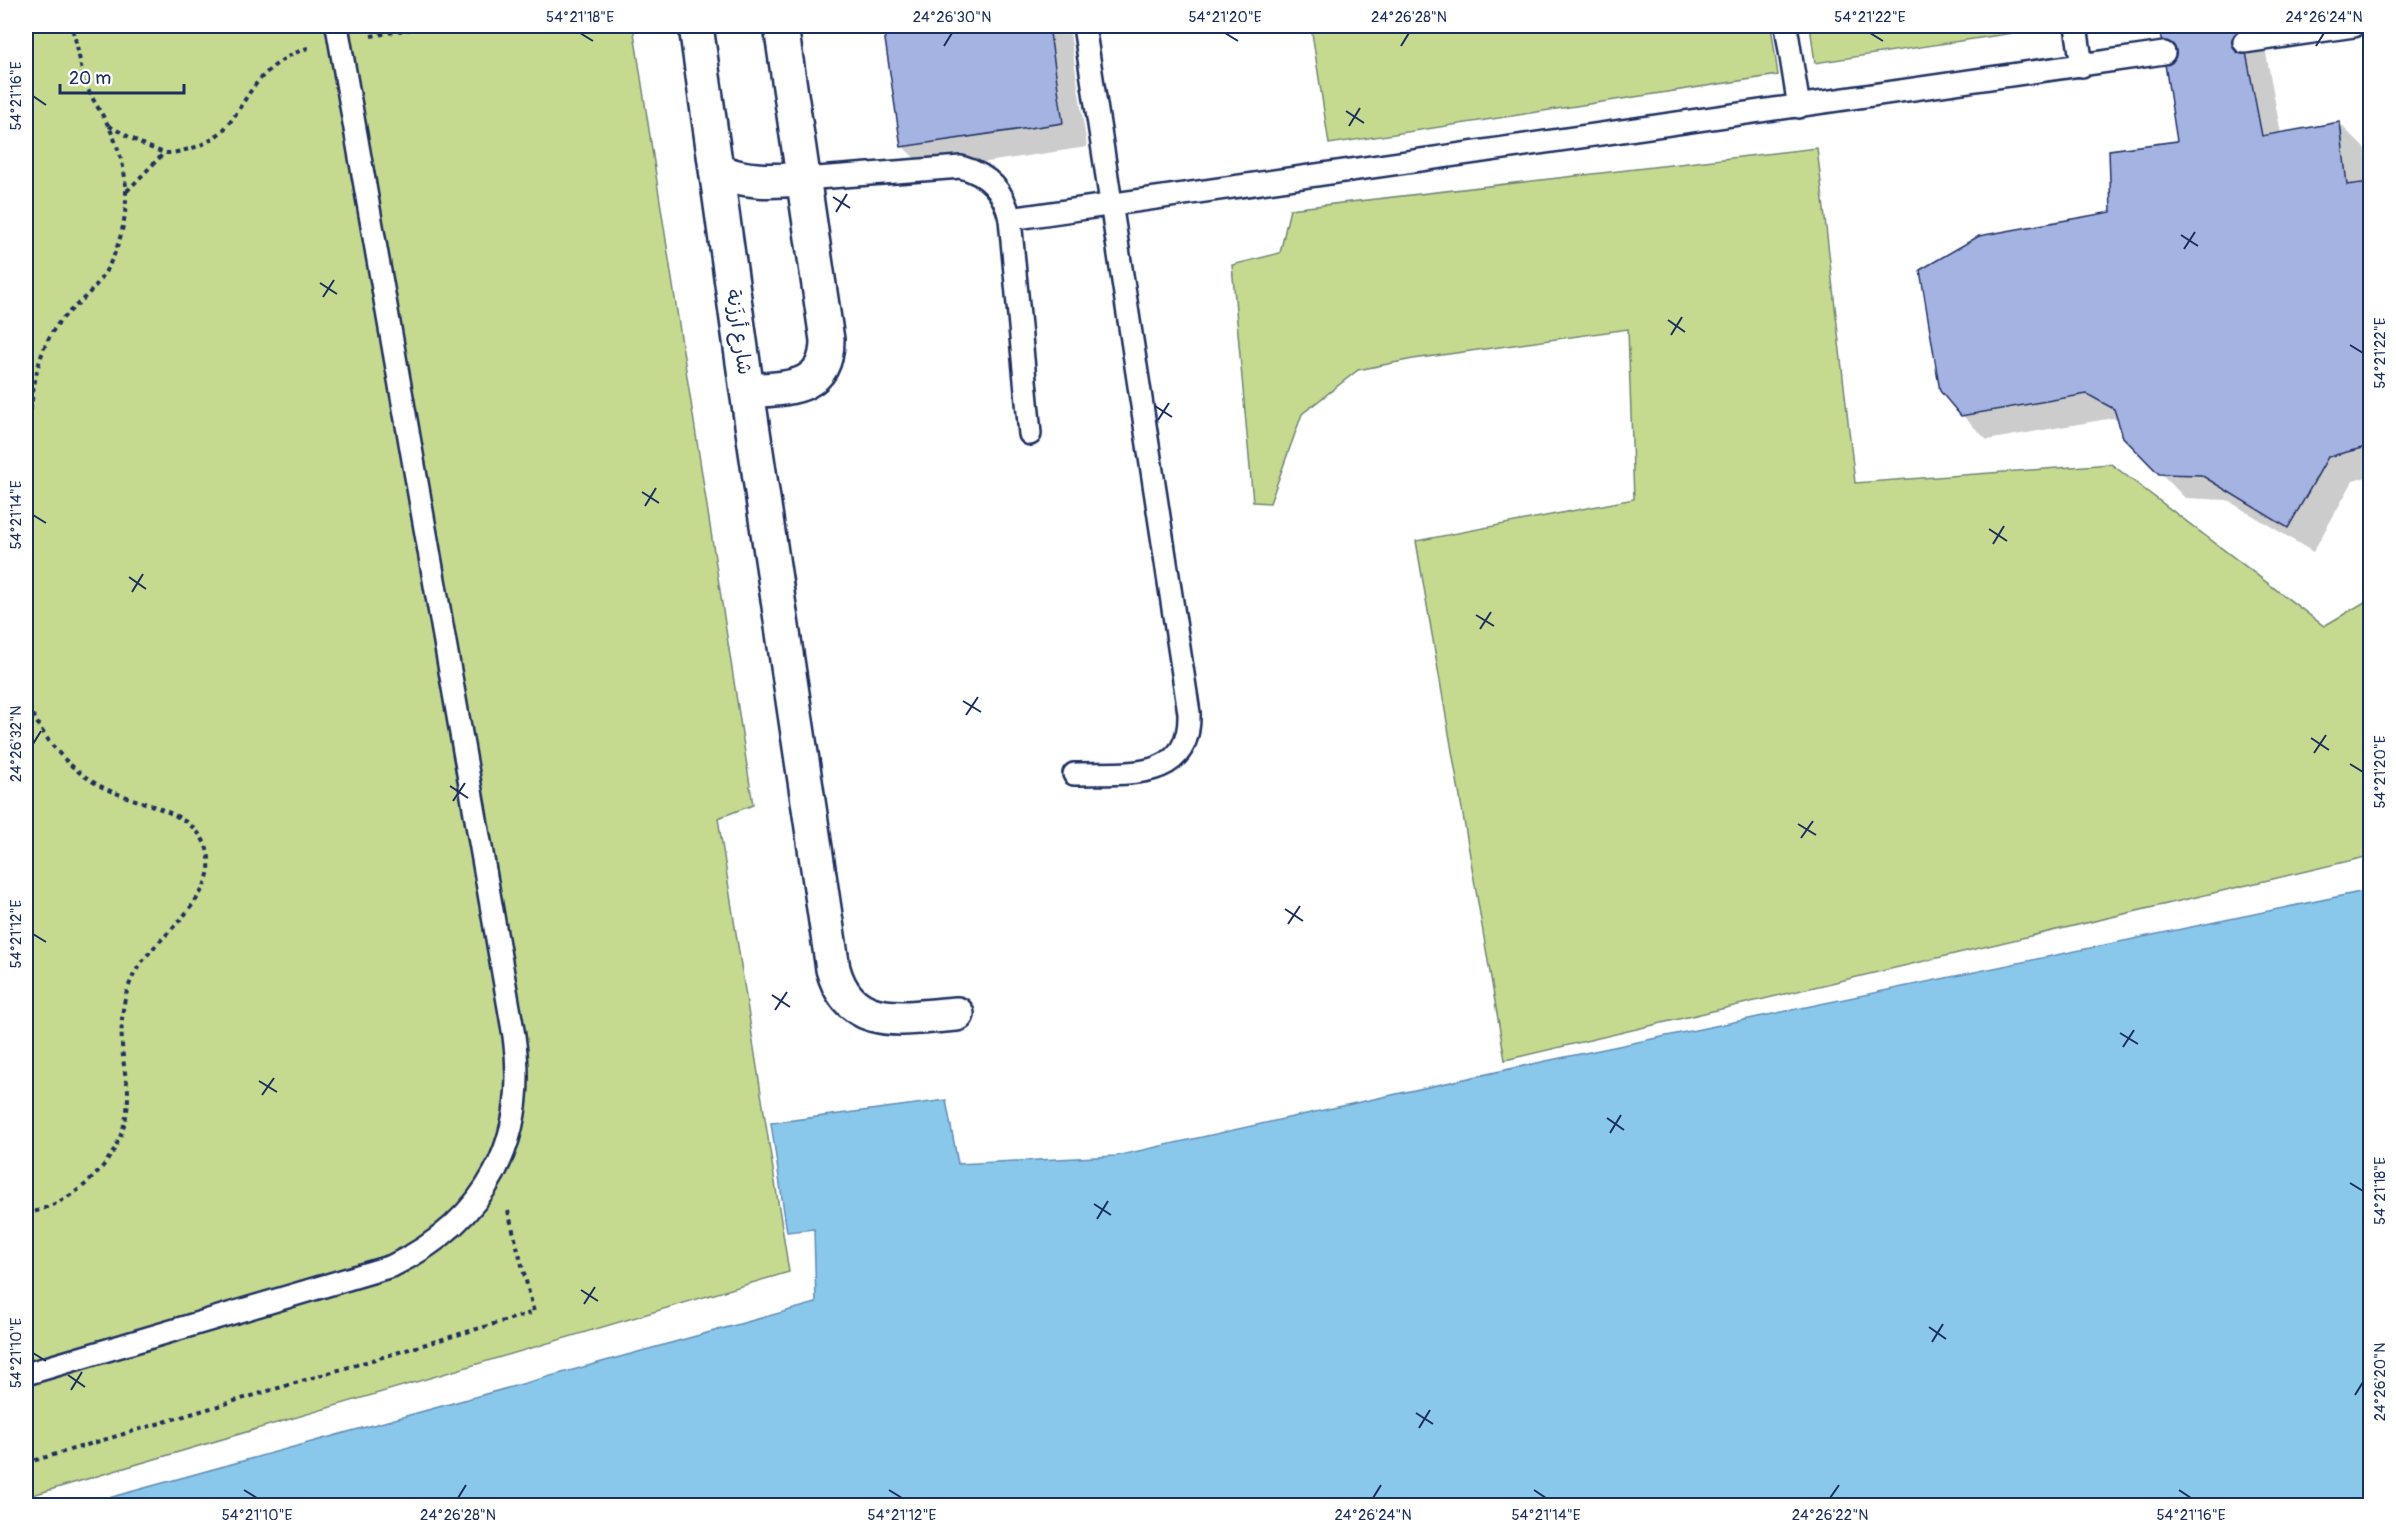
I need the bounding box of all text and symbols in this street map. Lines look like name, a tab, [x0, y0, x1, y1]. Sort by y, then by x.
text: 54°21'18"E	[546, 8, 614, 27]
text: 24°26'30"N	[913, 8, 991, 27]
text: 54°21'20"E	[1188, 8, 1262, 27]
text: 24°26'28"N	[1371, 8, 1447, 27]
text: 54°21'22"E	[1834, 8, 1906, 27]
text: 24°26'24"N	[2285, 8, 2363, 27]
scale bar	[60, 57, 184, 95]
text: 54°21'16"E	[7, 61, 26, 131]
text: 20 m	[69, 67, 111, 90]
street label: شارع أرزَنة	[720, 288, 757, 376]
text: 54°21'22"E	[2371, 317, 2390, 389]
text: 54°21'14"E	[7, 480, 26, 550]
text: 24°26'32"N	[7, 706, 26, 782]
text: 54°21'20"E	[2371, 735, 2390, 809]
text: 54°21'12"E	[7, 899, 26, 968]
text: 54°21'18"E	[2371, 1157, 2390, 1225]
text: 54°21'10"E	[7, 1317, 26, 1388]
text: 24°26'20"N	[2371, 1343, 2390, 1421]
text: 54°21'10"E	[222, 1506, 293, 1525]
text: 24°26'28"N	[420, 1506, 496, 1525]
text: 54°21'12"E	[868, 1506, 937, 1525]
text: 24°26'24"N	[1334, 1506, 1412, 1525]
text: 54°21'14"E	[1511, 1506, 1581, 1525]
text: 24°26'22"N	[1792, 1506, 1868, 1525]
text: 54°21'16"E	[2156, 1506, 2226, 1525]

